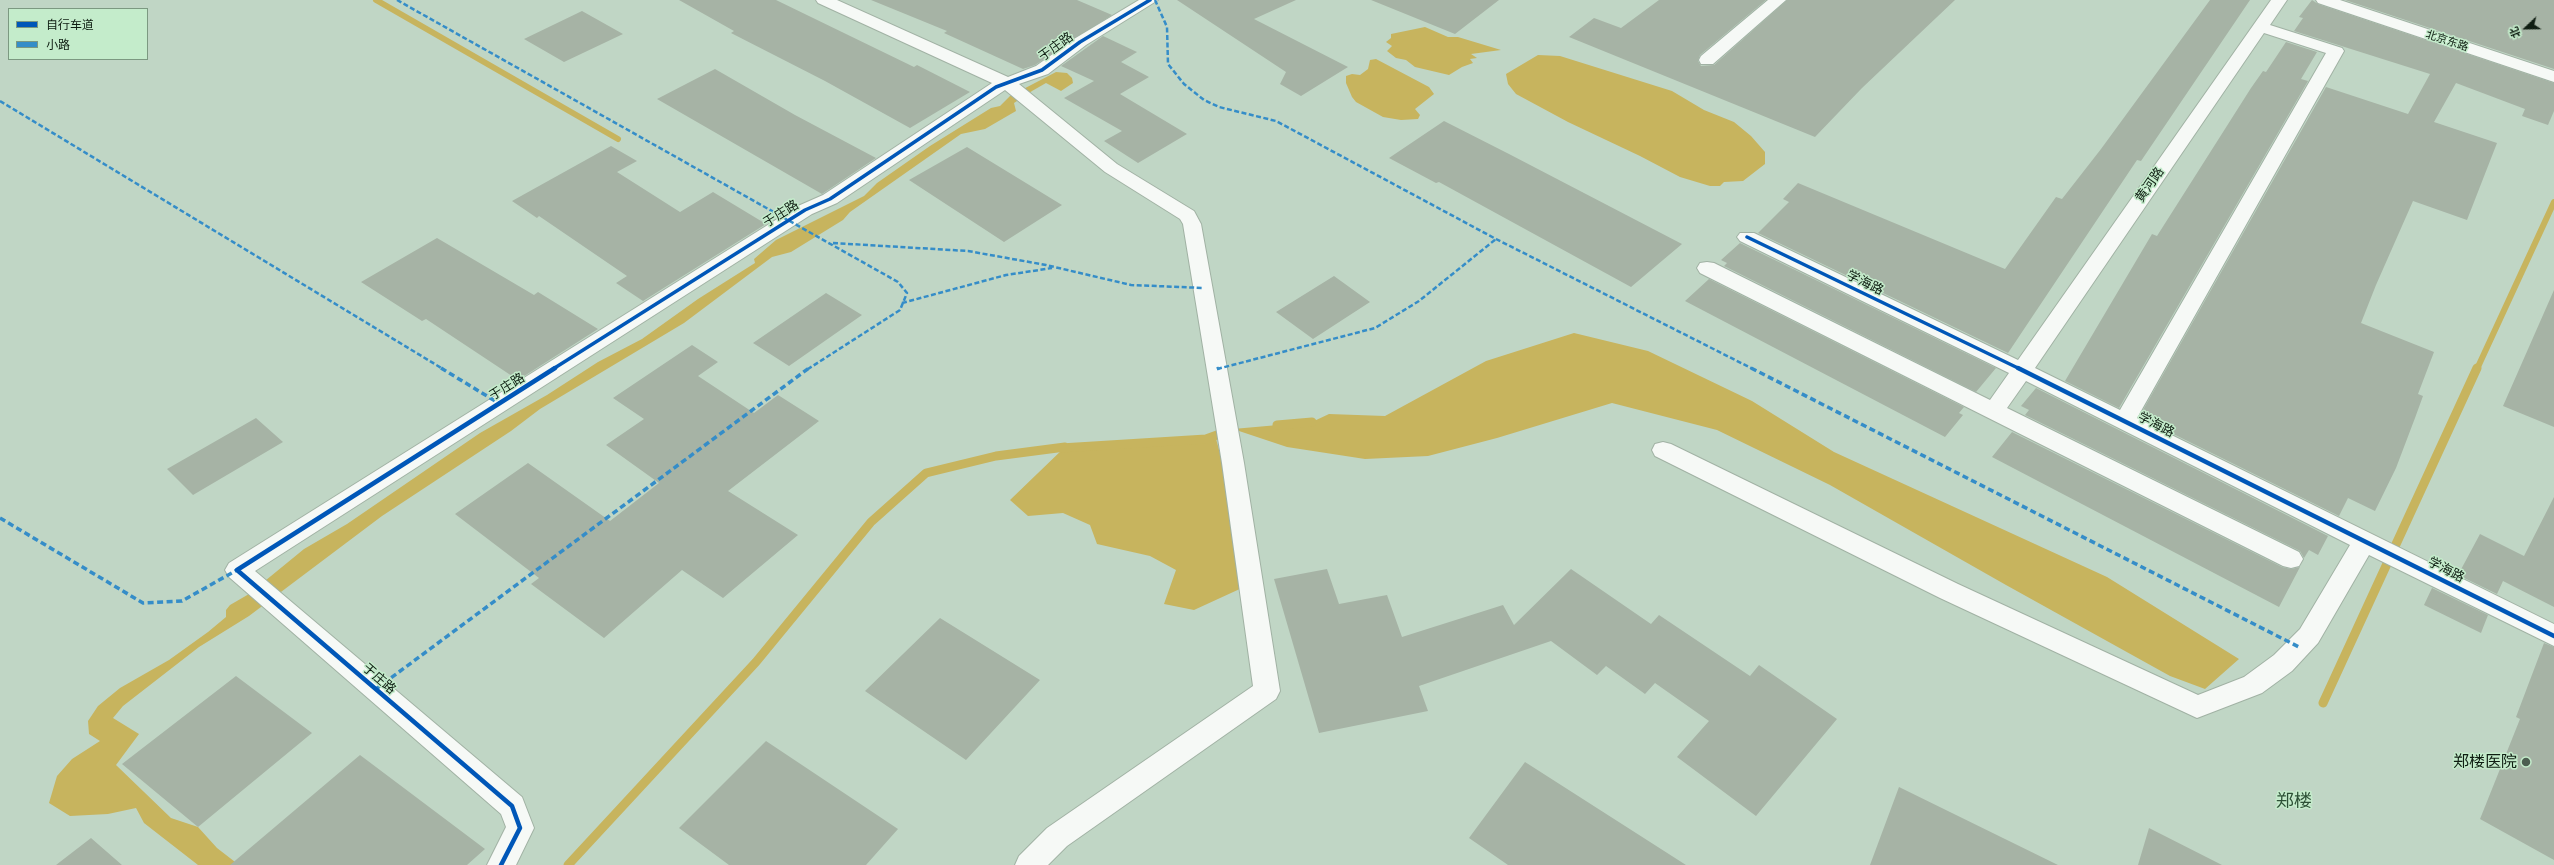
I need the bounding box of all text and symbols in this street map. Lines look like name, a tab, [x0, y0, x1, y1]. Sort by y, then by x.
legend	[8, 8, 148, 60]
north arrow	[2506, 8, 2546, 48]
text: 自行车道	[46, 16, 94, 33]
text: 北	[2505, 25, 2523, 41]
street label: 北京东路	[2424, 28, 2470, 54]
street label: 于庄路	[1036, 29, 1076, 65]
text: 小路	[46, 36, 70, 53]
street label: 黄河路	[2132, 165, 2168, 205]
street label: 于庄路	[760, 197, 802, 231]
street label: 学海路	[1844, 267, 1886, 299]
street label: 于庄路	[486, 370, 528, 404]
street label: 学海路	[2135, 409, 2177, 441]
street label: 学海路	[2425, 554, 2467, 586]
street label: 于庄路	[359, 660, 399, 698]
place label: 郑楼医院	[2453, 752, 2517, 772]
marker: 郑楼医院	[2520, 756, 2532, 768]
district label: 郑楼	[2276, 791, 2312, 813]

